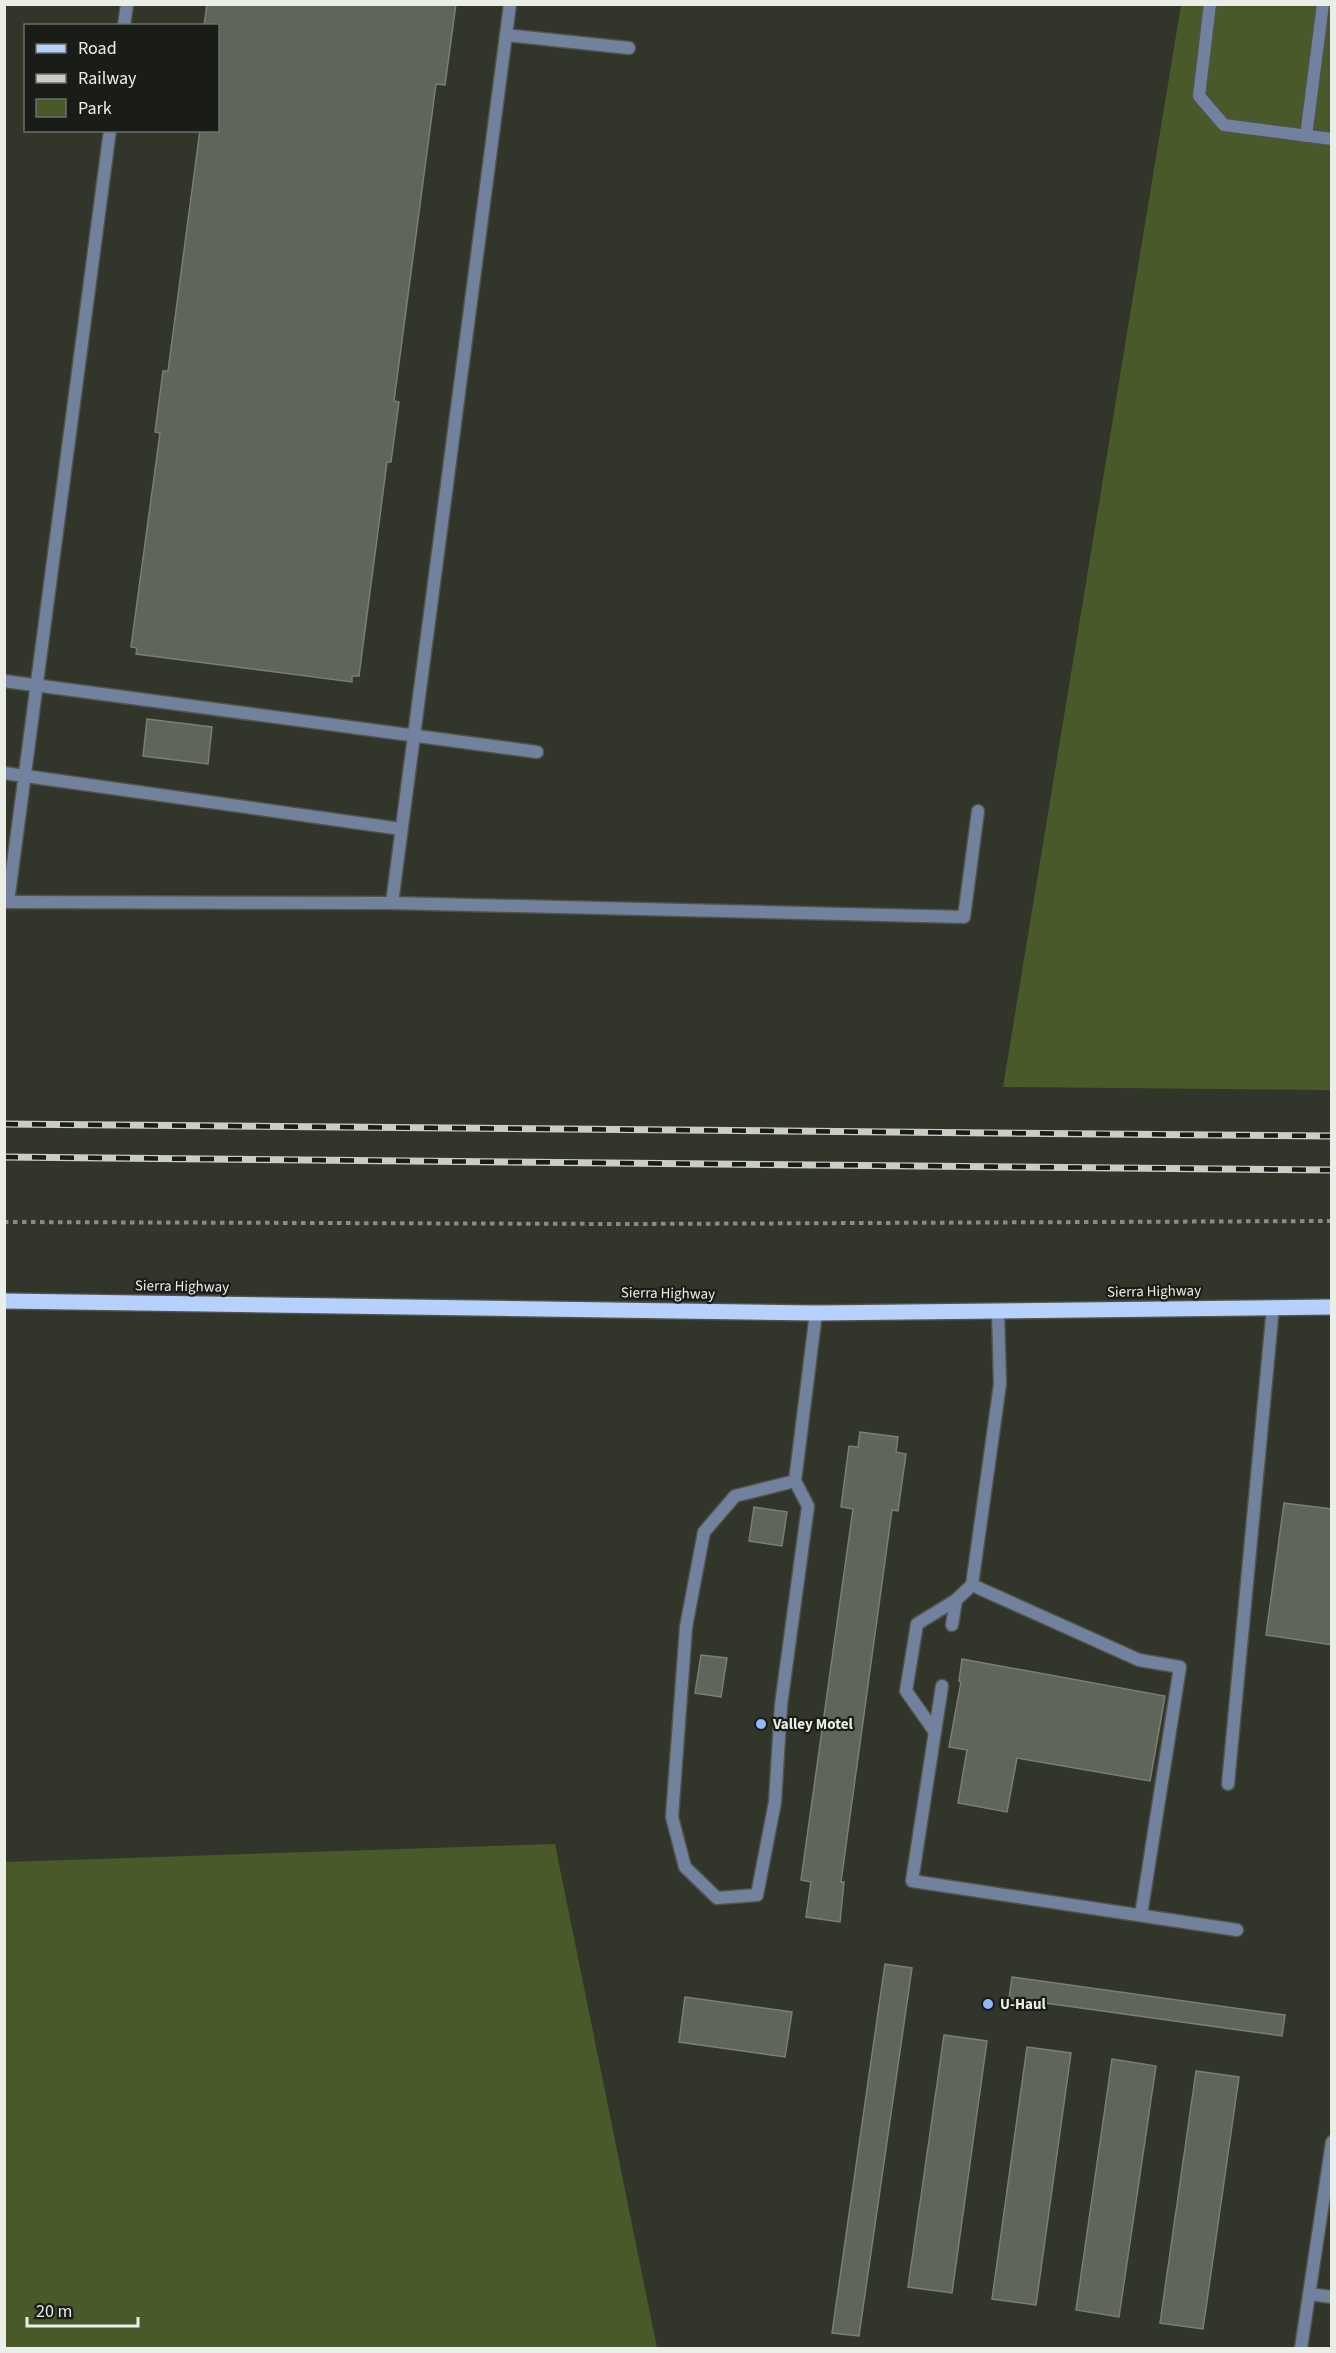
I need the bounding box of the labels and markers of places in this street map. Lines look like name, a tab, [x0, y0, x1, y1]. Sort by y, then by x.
place label: Valley Motel	[772, 1714, 853, 1735]
marker: Valley Motel	[754, 1717, 768, 1731]
place label: U-Haul	[1000, 1994, 1046, 2015]
marker: U-Haul	[981, 1997, 995, 2011]

